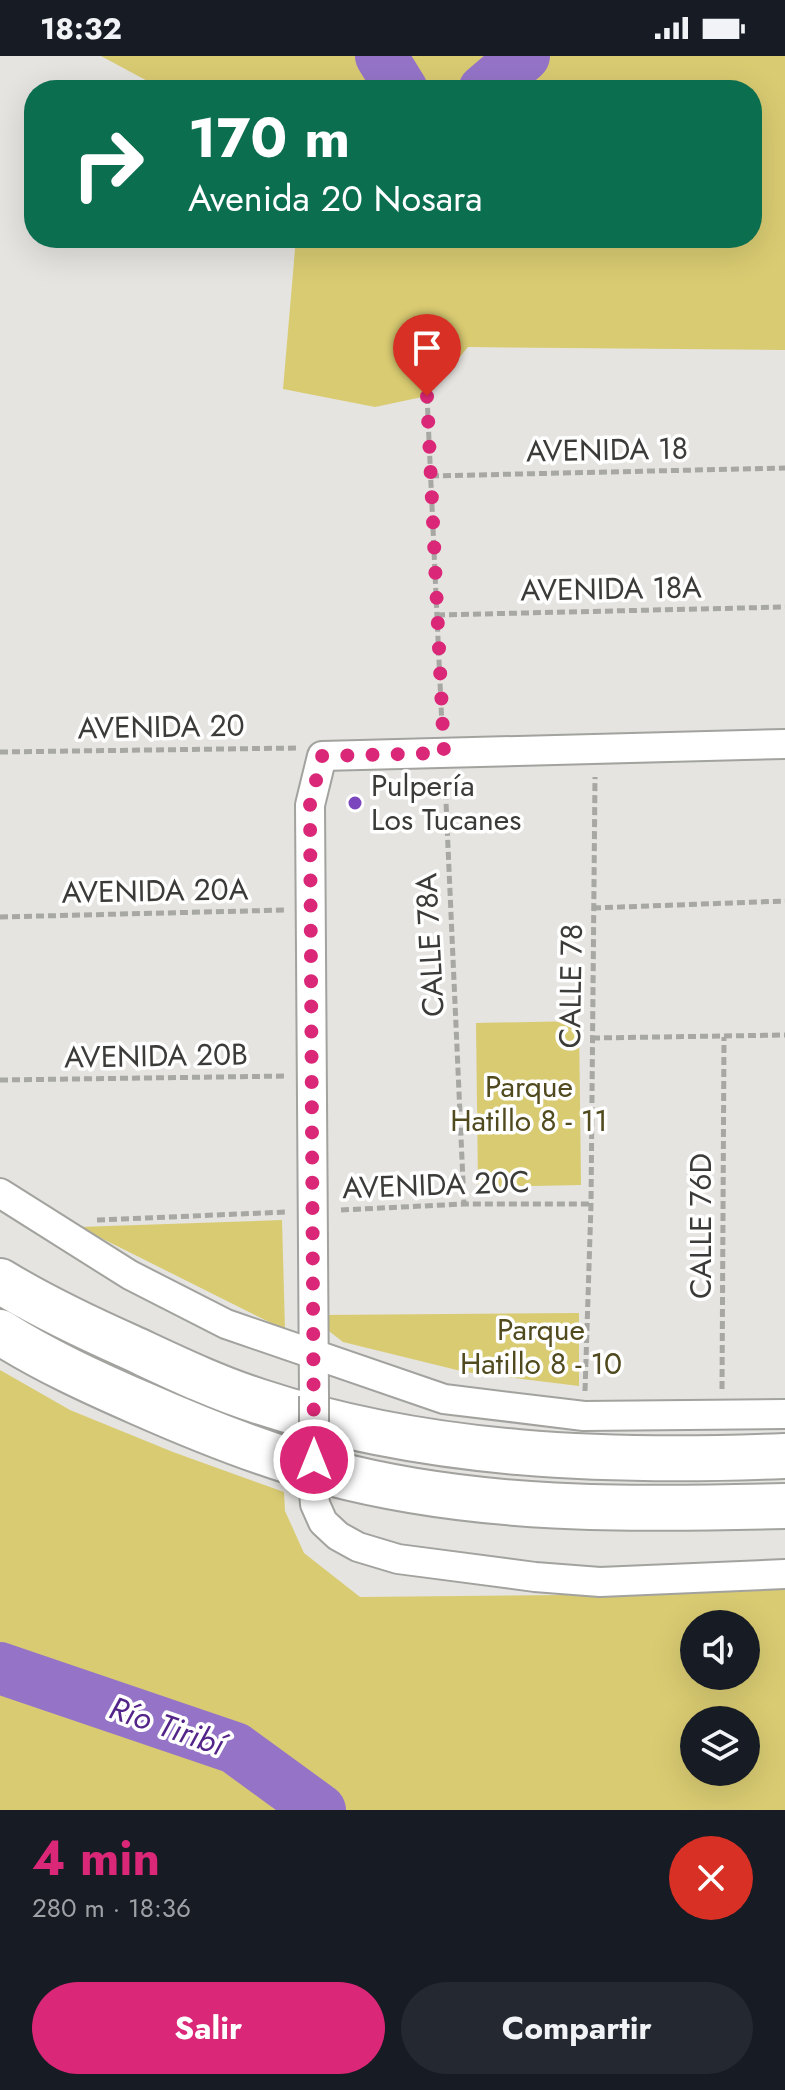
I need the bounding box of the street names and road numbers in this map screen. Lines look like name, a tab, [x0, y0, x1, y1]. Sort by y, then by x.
street label: AVENIDA 18	[526, 427, 688, 472]
street label: AVENIDA 18A	[520, 565, 702, 612]
street label: AVENIDA 20	[77, 704, 245, 749]
street label: AVENIDA 20A	[61, 867, 249, 914]
street label: CALLE 78A	[404, 872, 455, 1018]
street label: CALLE 78	[548, 923, 593, 1049]
street label: AVENIDA 20B	[64, 1032, 248, 1079]
street label: CALLE 76D	[679, 1153, 722, 1299]
street label: AVENIDA 20C	[341, 1160, 530, 1209]

